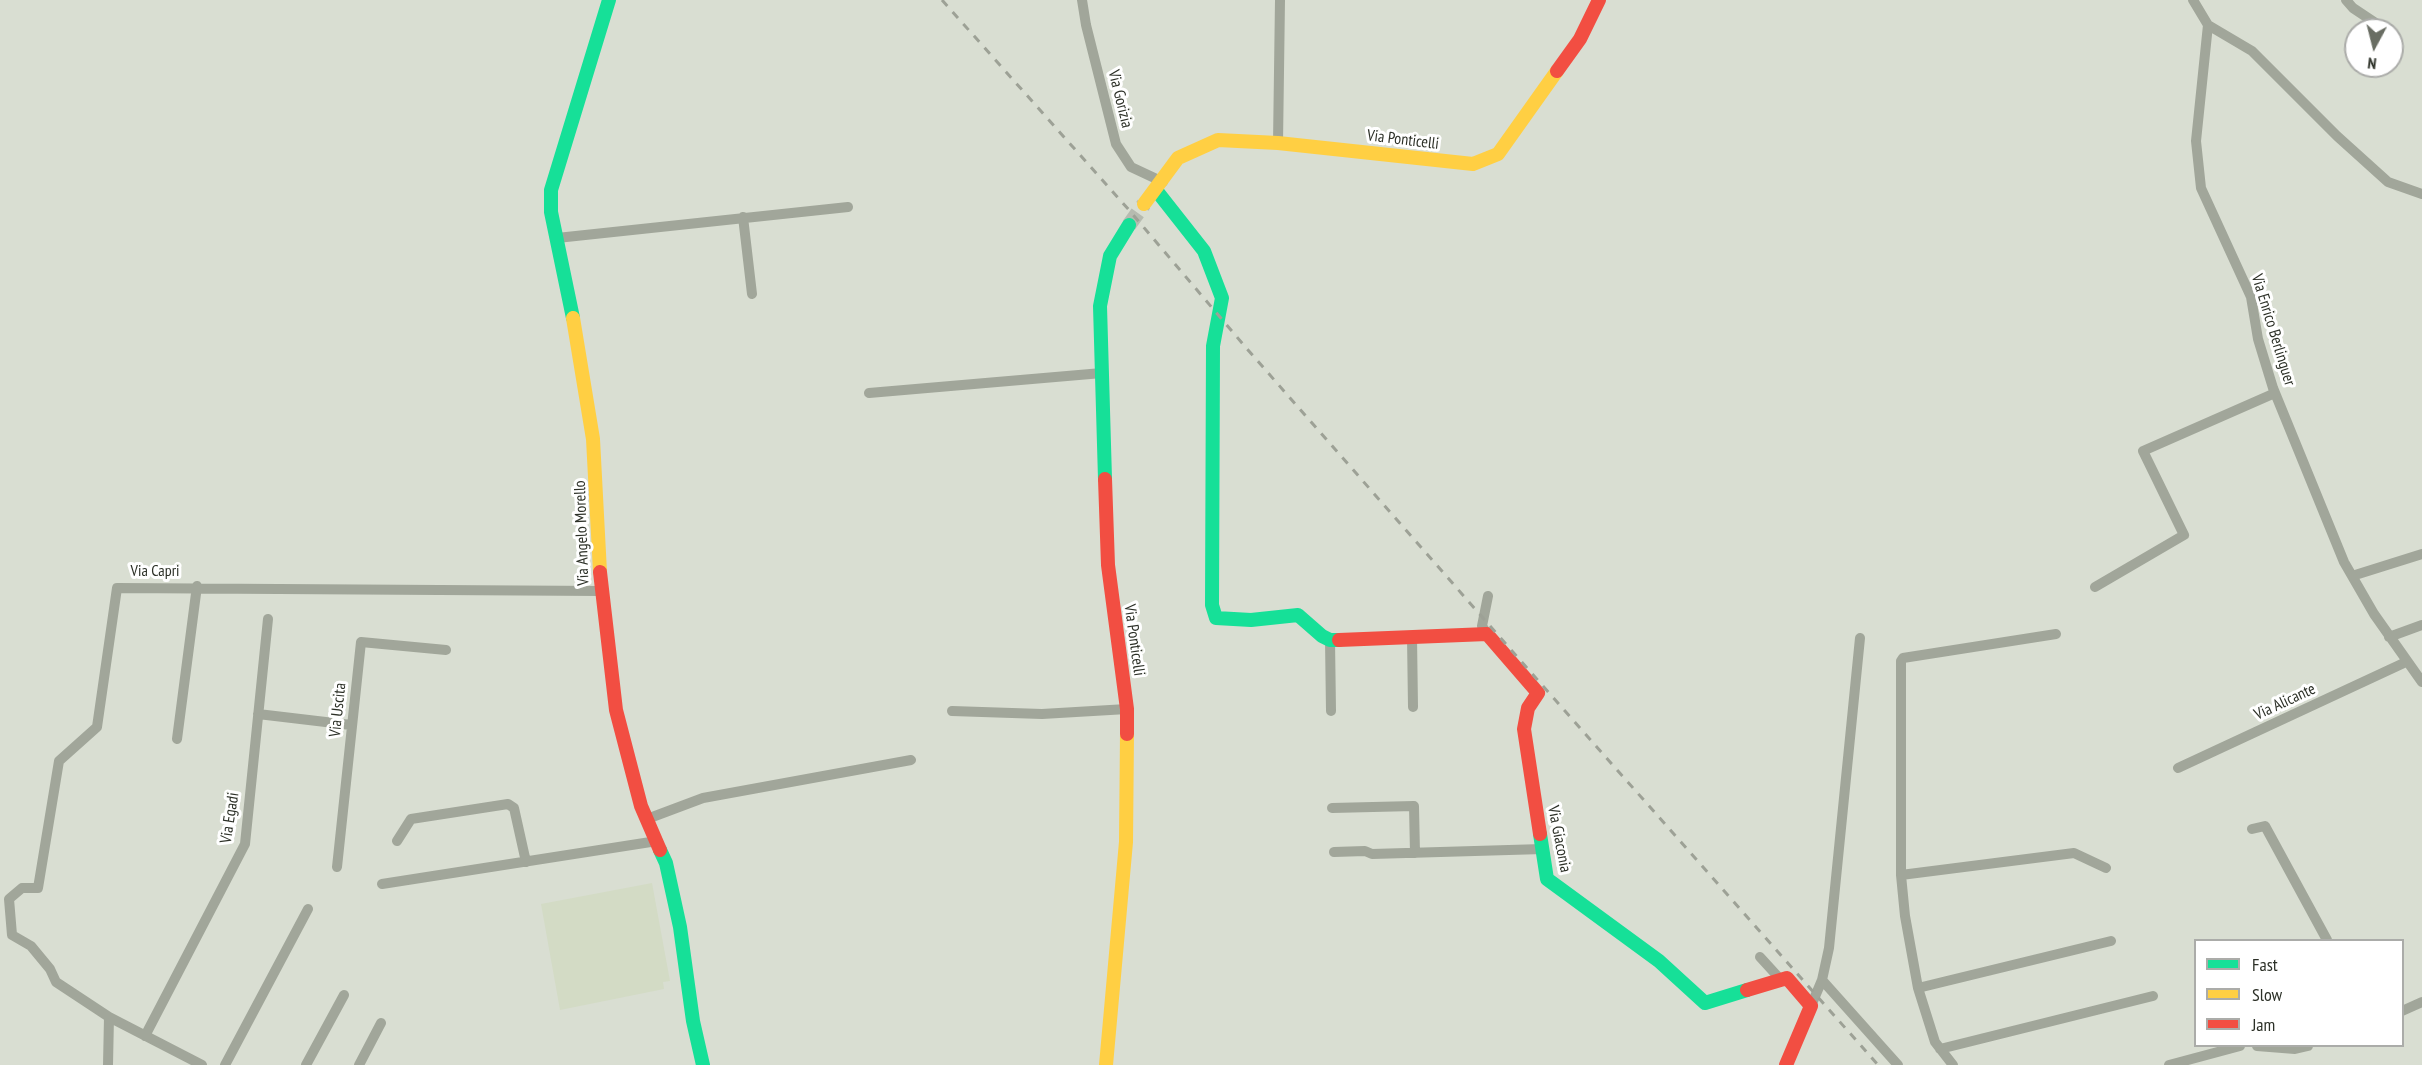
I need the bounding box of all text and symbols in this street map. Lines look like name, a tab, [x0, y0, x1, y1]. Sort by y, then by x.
north arrow	[2344, 18, 2404, 78]
text: N	[2367, 53, 2378, 74]
street label: Via Gorizia	[1104, 68, 1136, 130]
street label: Via Ponticelli	[1366, 126, 1440, 154]
street label: Via Enrico Berlinguer	[2247, 272, 2299, 388]
street label: Via Angelo Morello	[571, 480, 593, 586]
street label: Via Capri	[130, 561, 180, 581]
street label: Via Ponticelli	[1119, 603, 1149, 677]
street label: Via Alicante	[2251, 679, 2319, 725]
street label: Via Uscita	[326, 682, 350, 738]
street label: Via Egadi	[217, 791, 243, 845]
street label: Via Giaconia	[1543, 804, 1575, 874]
legend	[2194, 939, 2404, 1047]
text: Fast	[2252, 953, 2278, 976]
text: Slow	[2252, 983, 2282, 1006]
text: Jam	[2252, 1013, 2275, 1036]

